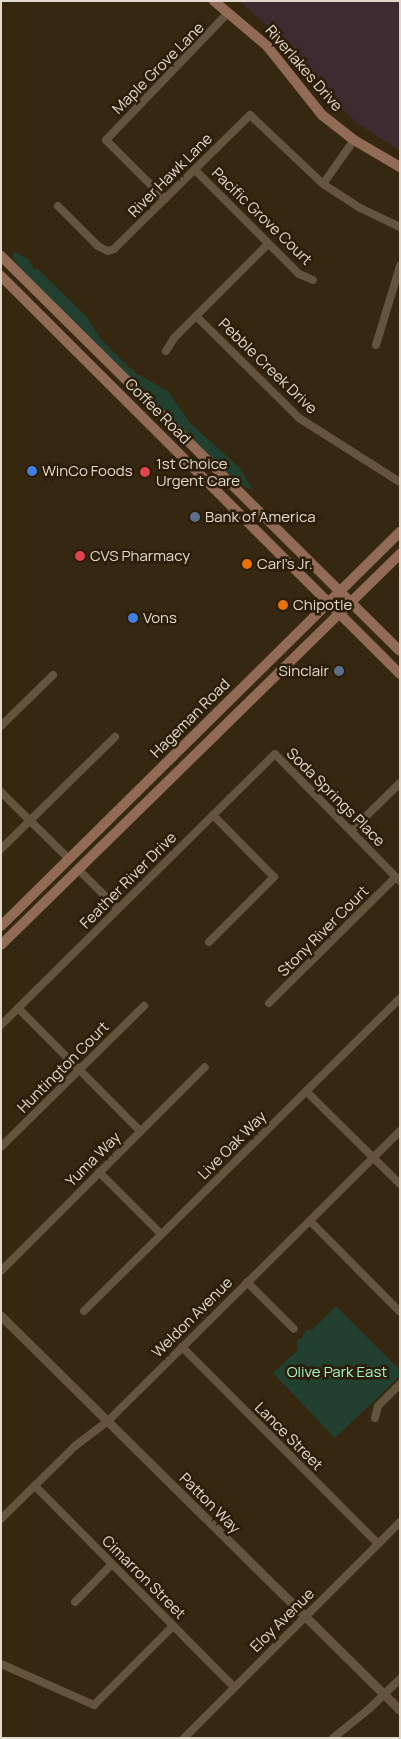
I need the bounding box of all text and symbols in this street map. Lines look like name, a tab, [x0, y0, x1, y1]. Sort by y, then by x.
street label: Maple Grove Lane	[108, 18, 208, 118]
street label: Riverlakes Drive	[262, 21, 346, 115]
street label: River Hawk Lane	[124, 129, 216, 221]
street label: Pacific Grove Court	[208, 164, 316, 268]
street label: Pebble Creek Drive	[215, 314, 321, 418]
street label: Coffee Road	[121, 374, 195, 448]
place label: 1st Choice Urgent Care	[156, 454, 240, 489]
place label: WinCo Foods	[42, 462, 133, 480]
marker: WinCo Foods	[26, 465, 38, 477]
marker: 1st Choice Urgent Care	[138, 465, 152, 479]
place label: Bank of America	[205, 508, 316, 526]
marker: Bank of America	[189, 511, 201, 523]
place label: CVS Pharmacy	[90, 547, 190, 565]
marker: CVS Pharmacy	[74, 550, 86, 562]
place label: Carl's Jr.	[257, 555, 312, 573]
marker: Carl's Jr.	[241, 558, 253, 570]
place label: Chipotle	[293, 596, 352, 614]
marker: Chipotle	[277, 599, 289, 611]
place label: Vons	[143, 609, 177, 627]
marker: Vons	[127, 612, 139, 624]
place label: Sinclair	[279, 662, 329, 680]
marker: Sinclair	[333, 665, 345, 677]
street label: Hageman Road	[147, 675, 233, 761]
street label: Soda Springs Place	[283, 744, 389, 850]
street label: Feather River Drive	[76, 828, 180, 932]
street label: Stony River Court	[274, 882, 372, 980]
street label: Huntington Court	[14, 1018, 112, 1116]
street label: Live Oak Way	[194, 1107, 270, 1183]
street label: Yuma Way	[62, 1128, 124, 1190]
street label: Weldon Avenue	[148, 1273, 236, 1361]
park label: Olive Park East	[287, 1363, 387, 1381]
street label: Lance Street	[251, 1398, 327, 1474]
street label: Patton Way	[176, 1469, 244, 1537]
street label: Cimarron Street	[98, 1531, 190, 1623]
street label: Eloy Avenue	[246, 1584, 318, 1656]

